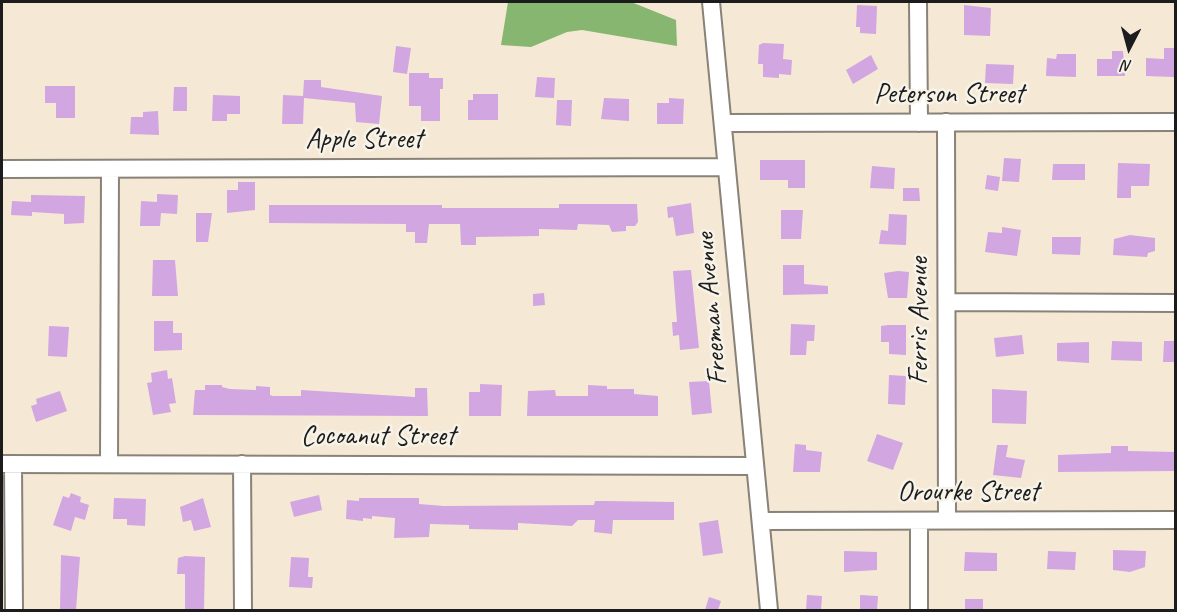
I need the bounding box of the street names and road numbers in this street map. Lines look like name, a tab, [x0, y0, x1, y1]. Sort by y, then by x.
street label: Peterson Street	[874, 78, 1024, 112]
street label: Apple Street	[306, 123, 422, 157]
street label: Freeman Avenue	[689, 231, 735, 387]
street label: Ferris Avenue	[903, 257, 937, 385]
street label: Cocoanut Street	[301, 420, 455, 454]
street label: Orourke Street	[897, 476, 1039, 510]

